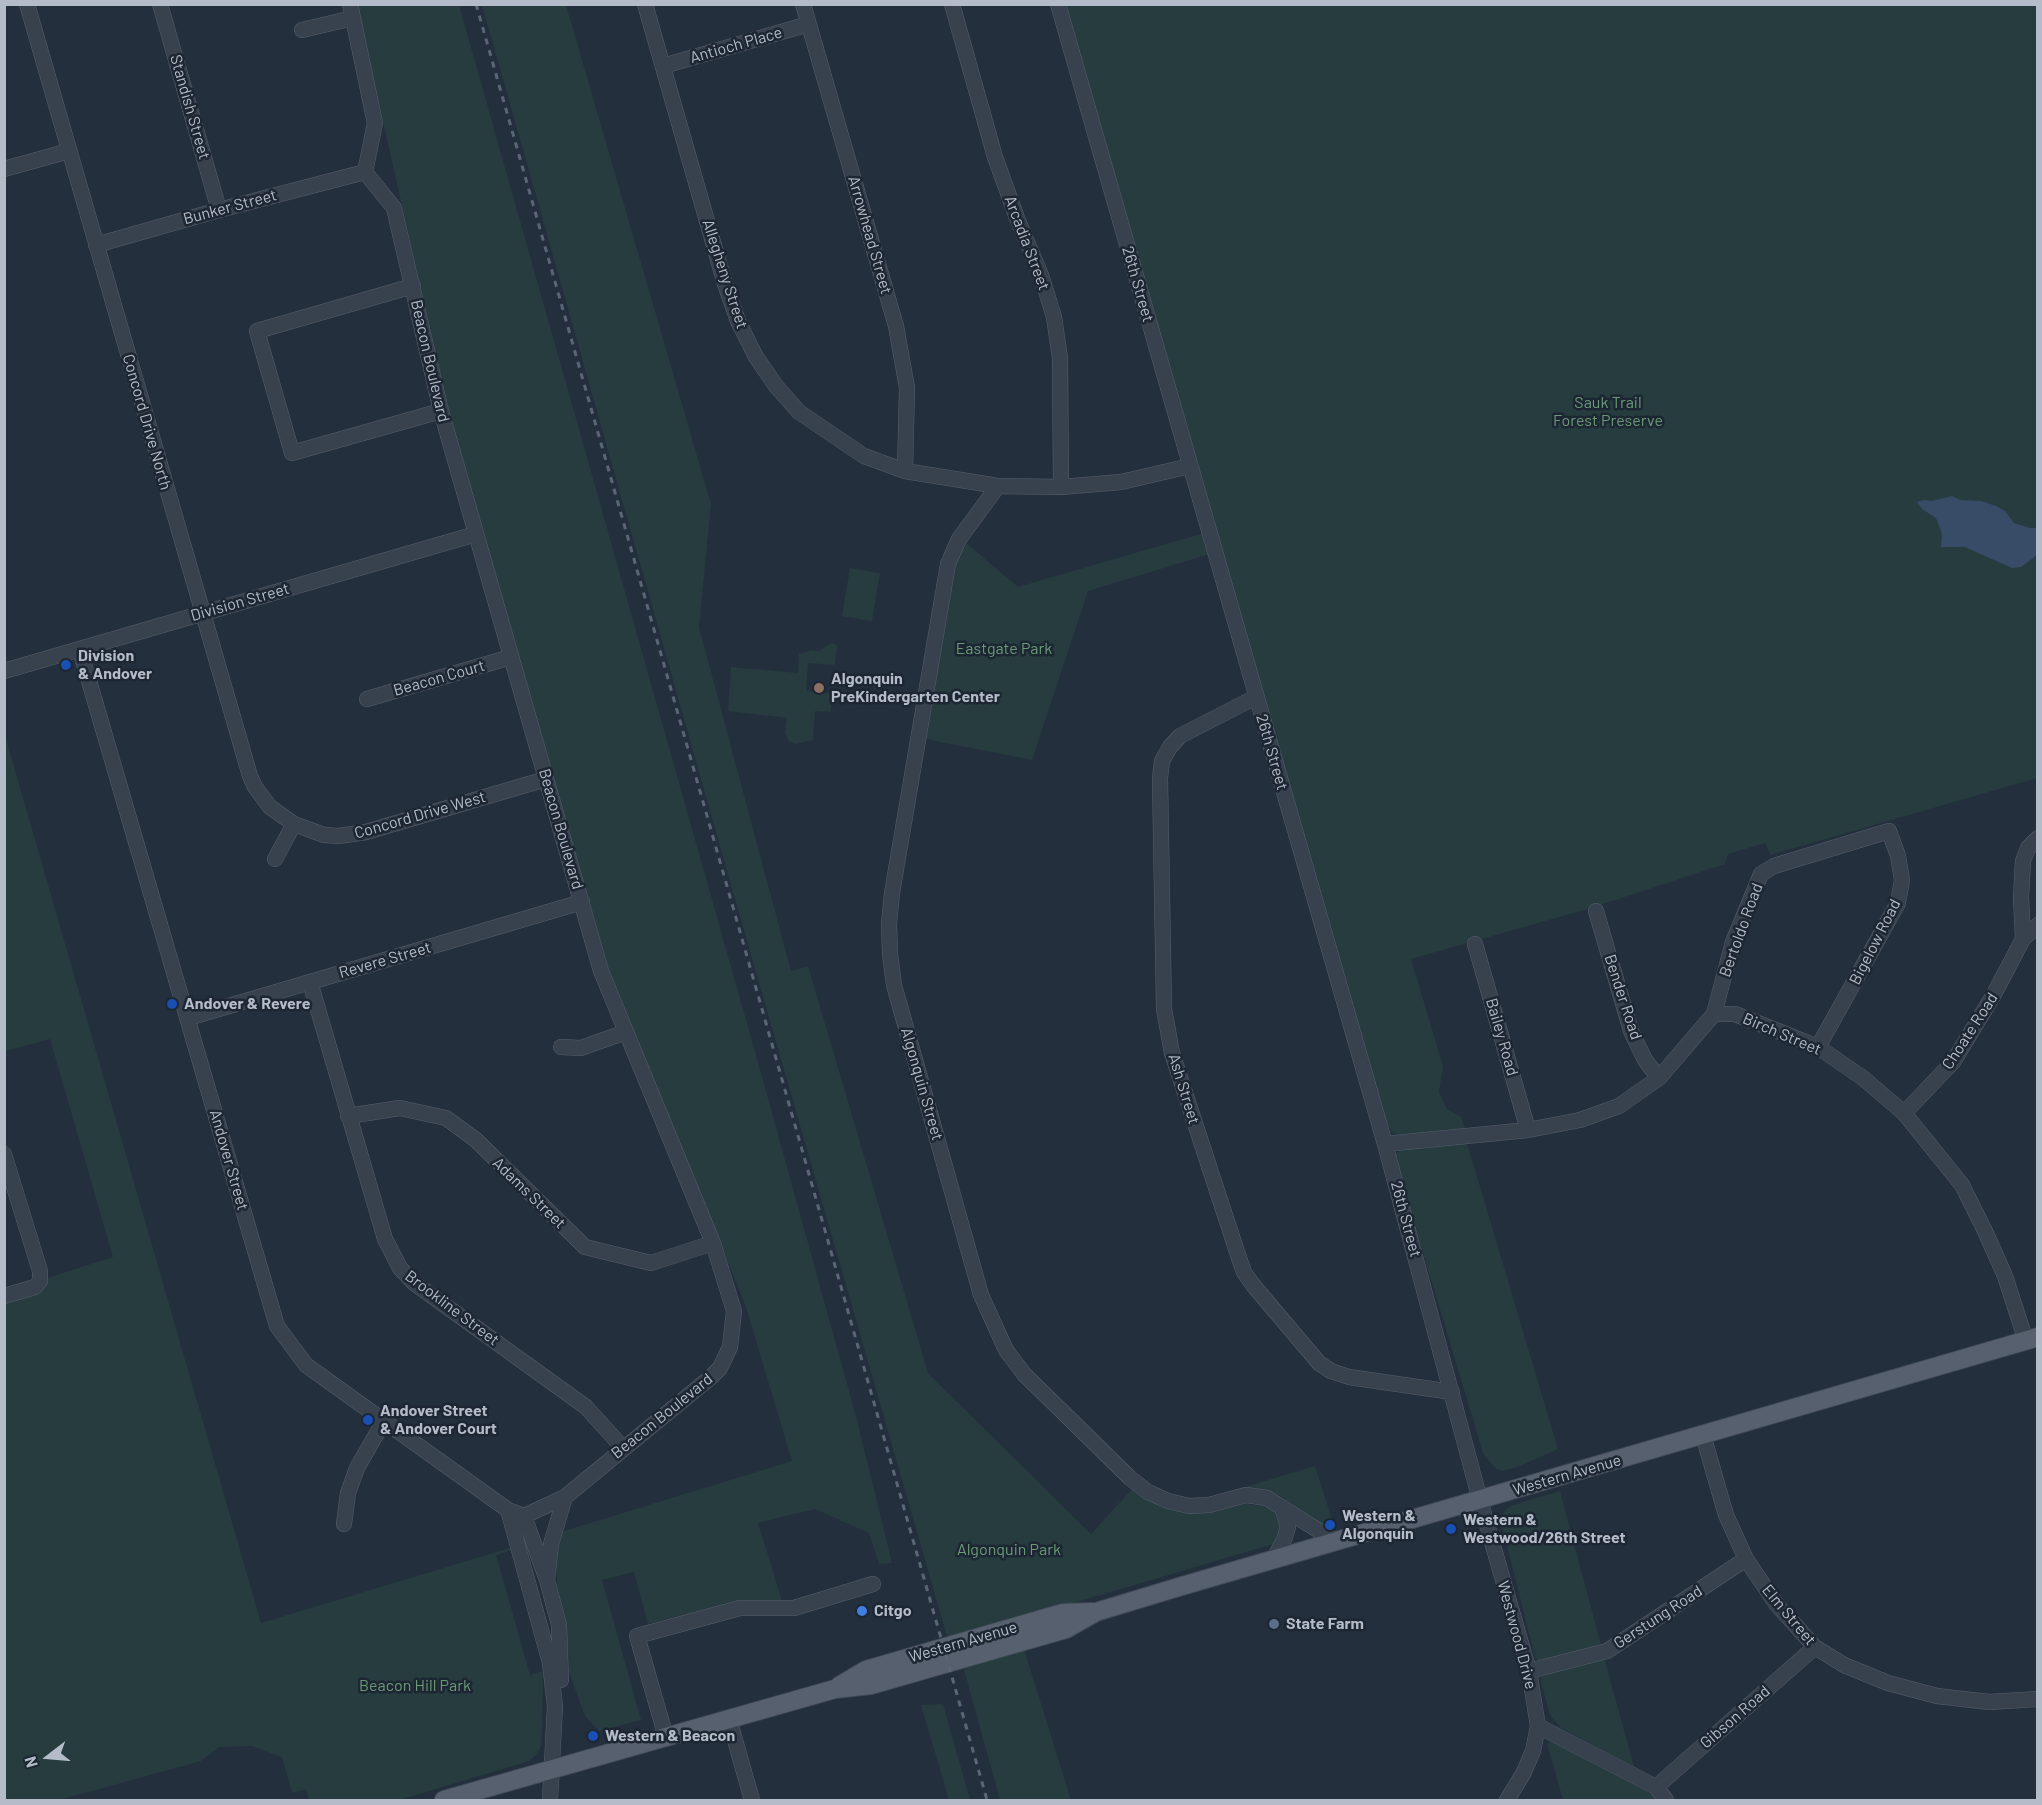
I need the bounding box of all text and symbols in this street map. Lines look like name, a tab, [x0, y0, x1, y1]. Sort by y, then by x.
street label: Antioch Place	[688, 23, 784, 67]
street label: Standish Street	[166, 53, 214, 161]
street label: Arrowhead Street	[844, 174, 896, 296]
street label: Bunker Street	[181, 185, 279, 229]
street label: Arcadia Street	[1000, 193, 1054, 293]
street label: Allegheny Street	[698, 217, 752, 331]
street label: 26th Street	[1118, 244, 1158, 324]
street label: Beacon Boulevard	[407, 298, 453, 424]
street label: Concord Drive North	[118, 352, 176, 492]
park label: Sauk Trail Forest Preserve	[1553, 393, 1663, 431]
street label: Division Street	[188, 579, 292, 625]
park label: Eastgate Park	[956, 639, 1052, 659]
place label: Division & Andover	[78, 646, 152, 684]
street label: Beacon Court	[391, 656, 487, 700]
marker: Division & Andover	[59, 658, 73, 672]
place label: Algonquin PreKindergarten Center	[831, 669, 1000, 707]
marker: Algonquin PreKindergarten Center	[812, 681, 826, 695]
street label: 26th Street	[1252, 712, 1292, 792]
street label: Beacon Boulevard	[535, 766, 587, 892]
street label: Concord Drive West	[352, 787, 488, 843]
street label: Bertoldo Road	[1715, 880, 1767, 980]
street label: Bigelow Road	[1845, 896, 1905, 988]
street label: Revere Street	[337, 938, 433, 982]
street label: Bender Road	[1600, 952, 1646, 1042]
street label: Choate Road	[1938, 989, 2002, 1073]
place label: Andover & Revere	[184, 994, 310, 1014]
street label: Bailey Road	[1482, 996, 1522, 1078]
marker: Andover & Revere	[165, 997, 179, 1011]
street label: Birch Street	[1740, 1009, 1824, 1059]
street label: Algonquin Street	[897, 1025, 947, 1143]
street label: Ash Street	[1164, 1051, 1204, 1127]
street label: Andover Street	[205, 1107, 253, 1213]
street label: Adams Street	[488, 1153, 570, 1233]
street label: 26th Street	[1387, 1179, 1425, 1259]
street label: Brookline Street	[401, 1266, 503, 1350]
street label: Beacon Boulevard	[607, 1369, 717, 1463]
place label: Andover Street & Andover Court	[380, 1401, 497, 1439]
marker: Andover Street & Andover Court	[361, 1413, 375, 1427]
street label: Western Avenue	[1511, 1450, 1623, 1500]
place label: Western & Algonquin	[1342, 1506, 1416, 1544]
place label: Western & Westwood/26th Street	[1463, 1510, 1626, 1548]
marker: Western & Algonquin	[1323, 1518, 1337, 1532]
marker: Western & Westwood/26th Street	[1444, 1522, 1458, 1536]
park label: Algonquin Park	[957, 1540, 1061, 1560]
street label: Westwood Drive	[1493, 1579, 1541, 1691]
street label: Gerstung Road	[1610, 1581, 1706, 1653]
street label: Elm Street	[1758, 1581, 1820, 1649]
place label: Citgo	[874, 1601, 912, 1621]
marker: Citgo	[855, 1604, 869, 1618]
place label: State Farm	[1286, 1614, 1364, 1634]
street label: Western Avenue	[907, 1617, 1019, 1667]
marker: State Farm	[1267, 1617, 1281, 1631]
park label: Beacon Hill Park	[359, 1676, 471, 1696]
street label: Gibson Road	[1696, 1681, 1774, 1753]
place label: Western & Beacon	[605, 1726, 735, 1746]
north arrow	[18, 1727, 78, 1787]
marker: Western & Beacon	[586, 1729, 600, 1743]
text: N	[20, 1754, 41, 1770]

